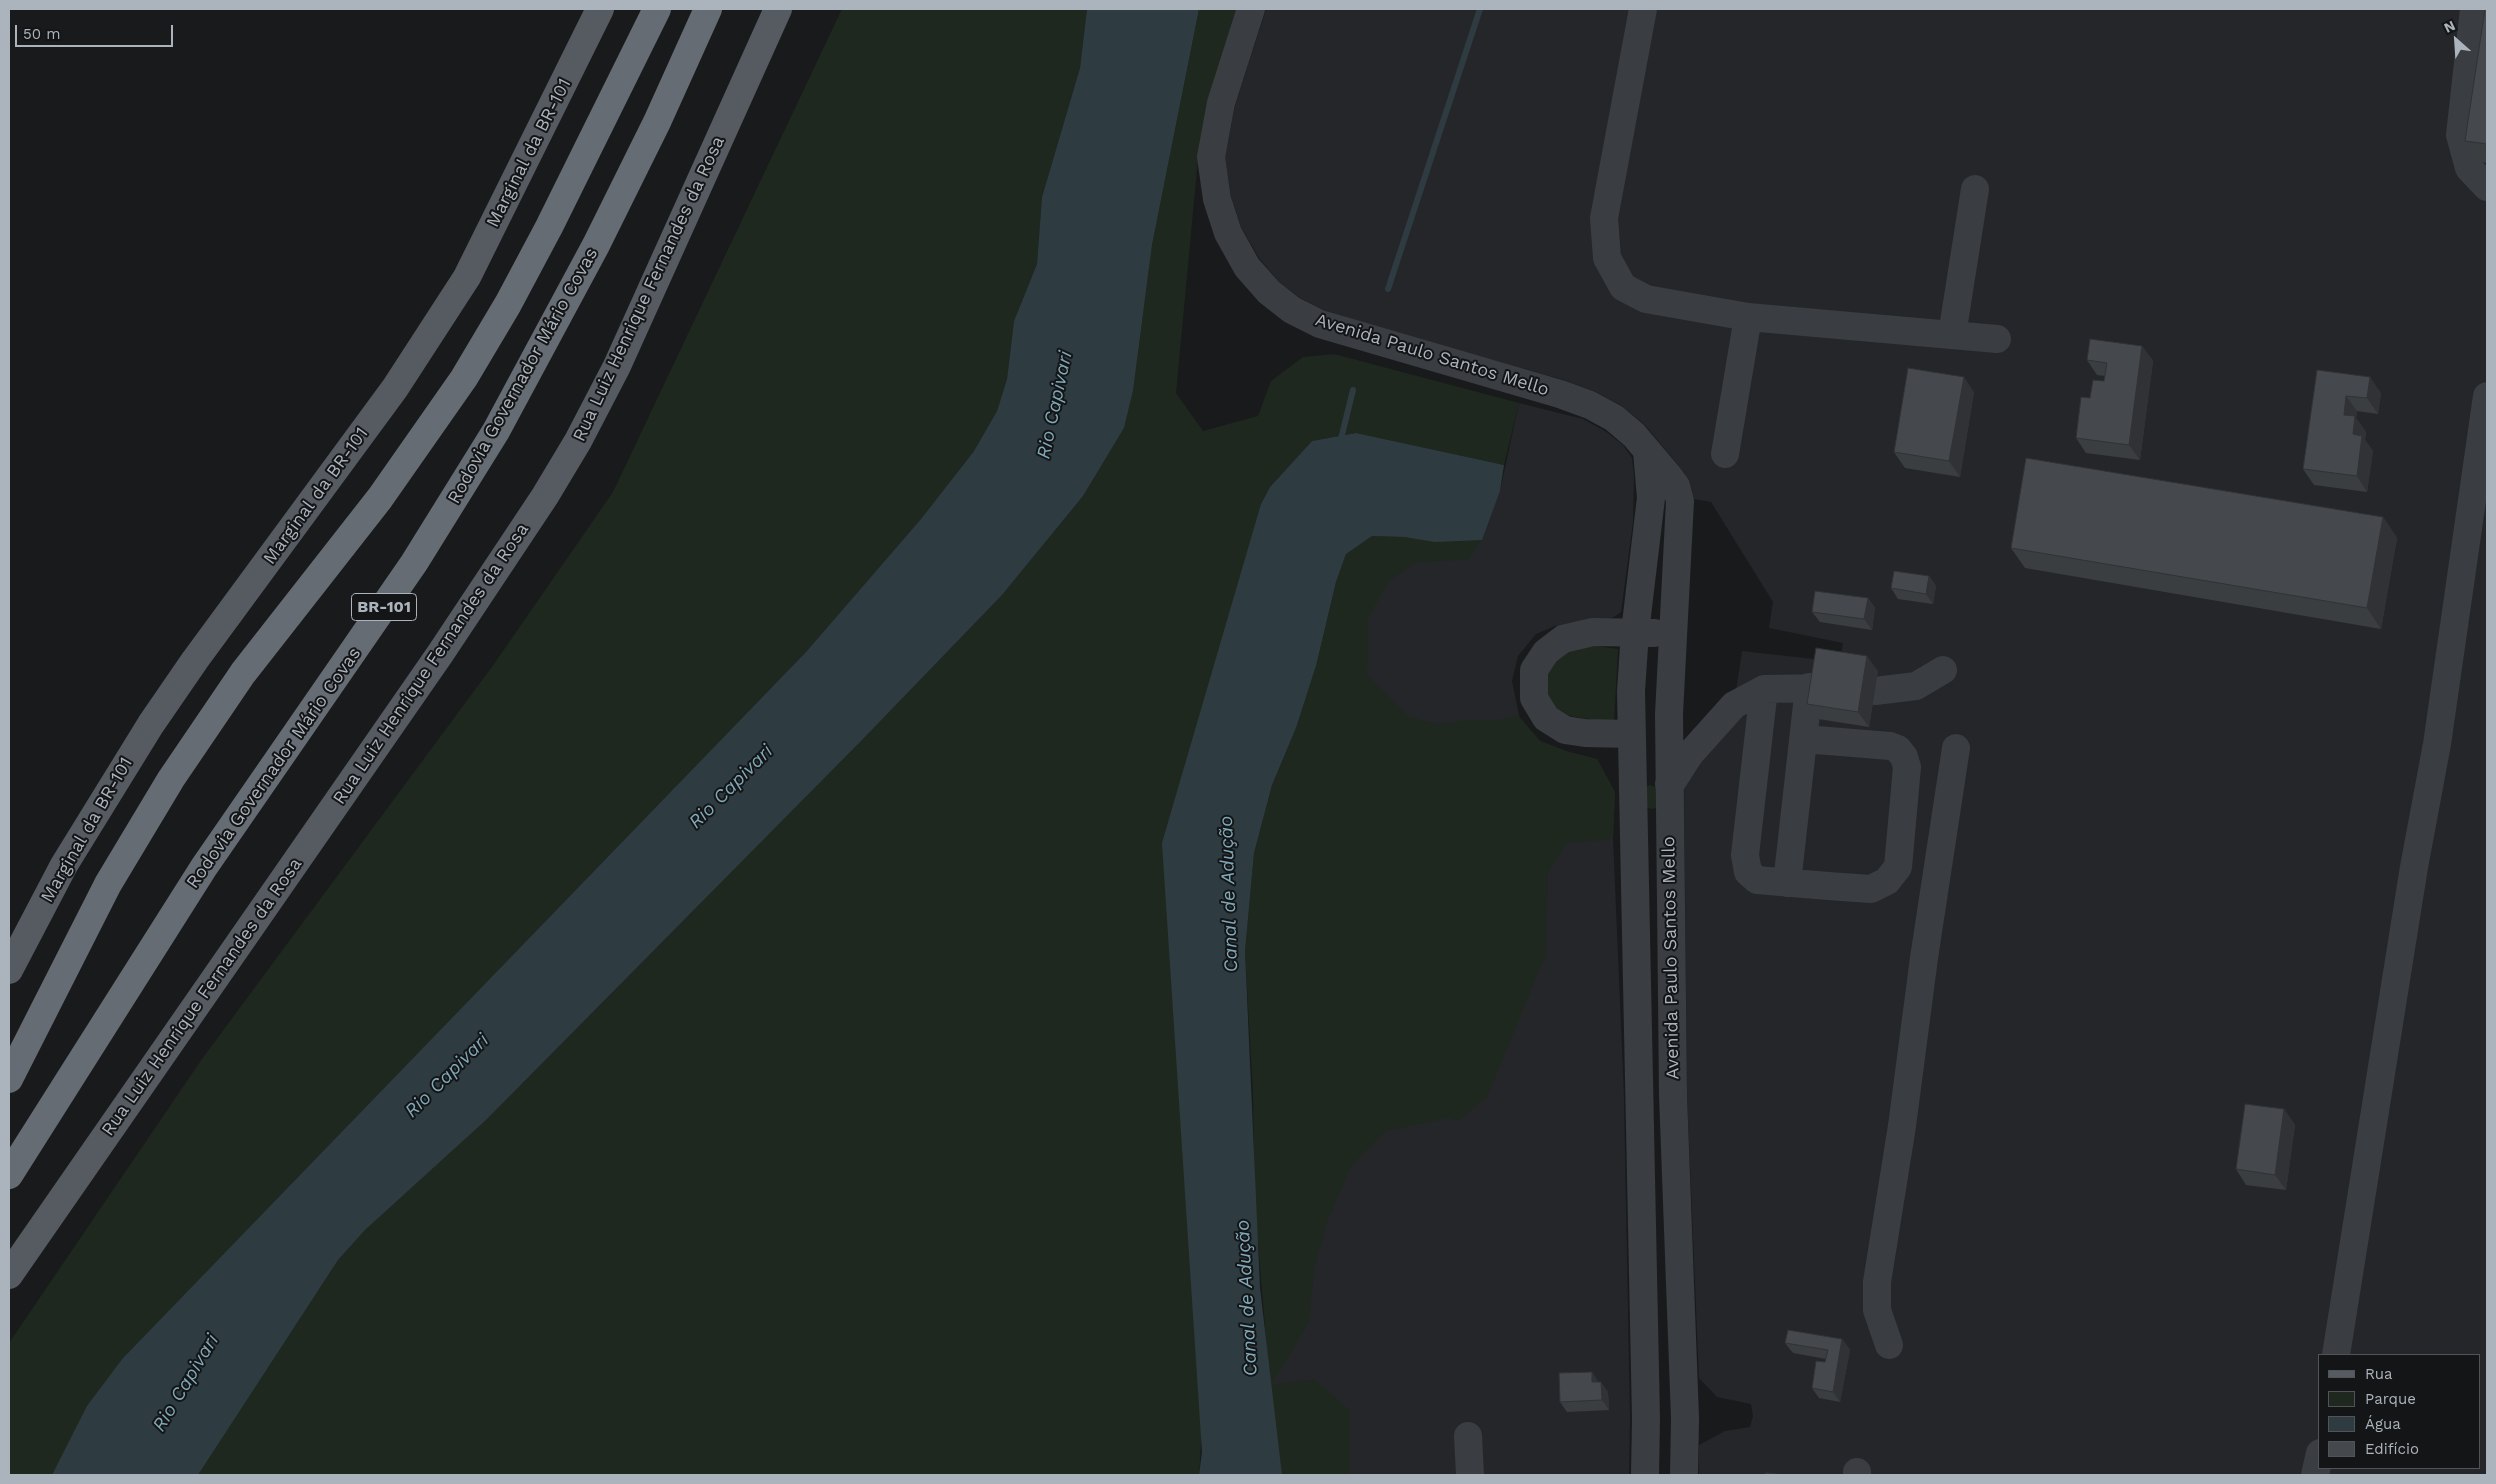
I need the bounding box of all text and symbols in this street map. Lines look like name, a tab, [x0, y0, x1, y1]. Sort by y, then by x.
scale bar	[18, 15, 175, 47]
north arrow	[2431, 15, 2481, 65]
text: N	[2441, 17, 2458, 36]
text: 50 m	[23, 25, 60, 43]
street label: Marginal da BR-101	[482, 75, 576, 231]
street label: Rua Luiz Henrique Fernandes da Rosa	[569, 133, 729, 445]
street label: Rodovia Governador Mário Covas	[443, 244, 603, 508]
street label: Avenida Paulo Santos Mello	[1313, 309, 1551, 401]
water label: Rio Capivari	[1032, 349, 1078, 461]
street label: Marginal da BR-101	[259, 423, 373, 569]
street label: Rua Luiz Henrique Fernandes da Rosa	[329, 519, 533, 809]
road number: BR-101	[352, 594, 416, 620]
street label: Rodovia Governador Mário Covas	[182, 643, 366, 893]
water label: Rio Capivari	[684, 740, 778, 834]
street label: Marginal da BR-101	[37, 754, 137, 906]
water label: Canal de Adução	[1215, 815, 1243, 973]
street label: Avenida Paulo Santos Mello	[1658, 836, 1684, 1080]
street label: Rua Luiz Henrique Fernandes da Rosa	[97, 854, 307, 1140]
water label: Rio Capivari	[400, 1029, 494, 1123]
water label: Canal de Adução	[1232, 1219, 1262, 1377]
water label: Rio Capivari	[148, 1330, 224, 1436]
legend	[2318, 1354, 2481, 1469]
text: Rua	[2365, 1365, 2393, 1383]
text: Parque	[2365, 1390, 2416, 1408]
text: Água	[2365, 1415, 2401, 1433]
text: Edifício	[2365, 1440, 2419, 1458]

